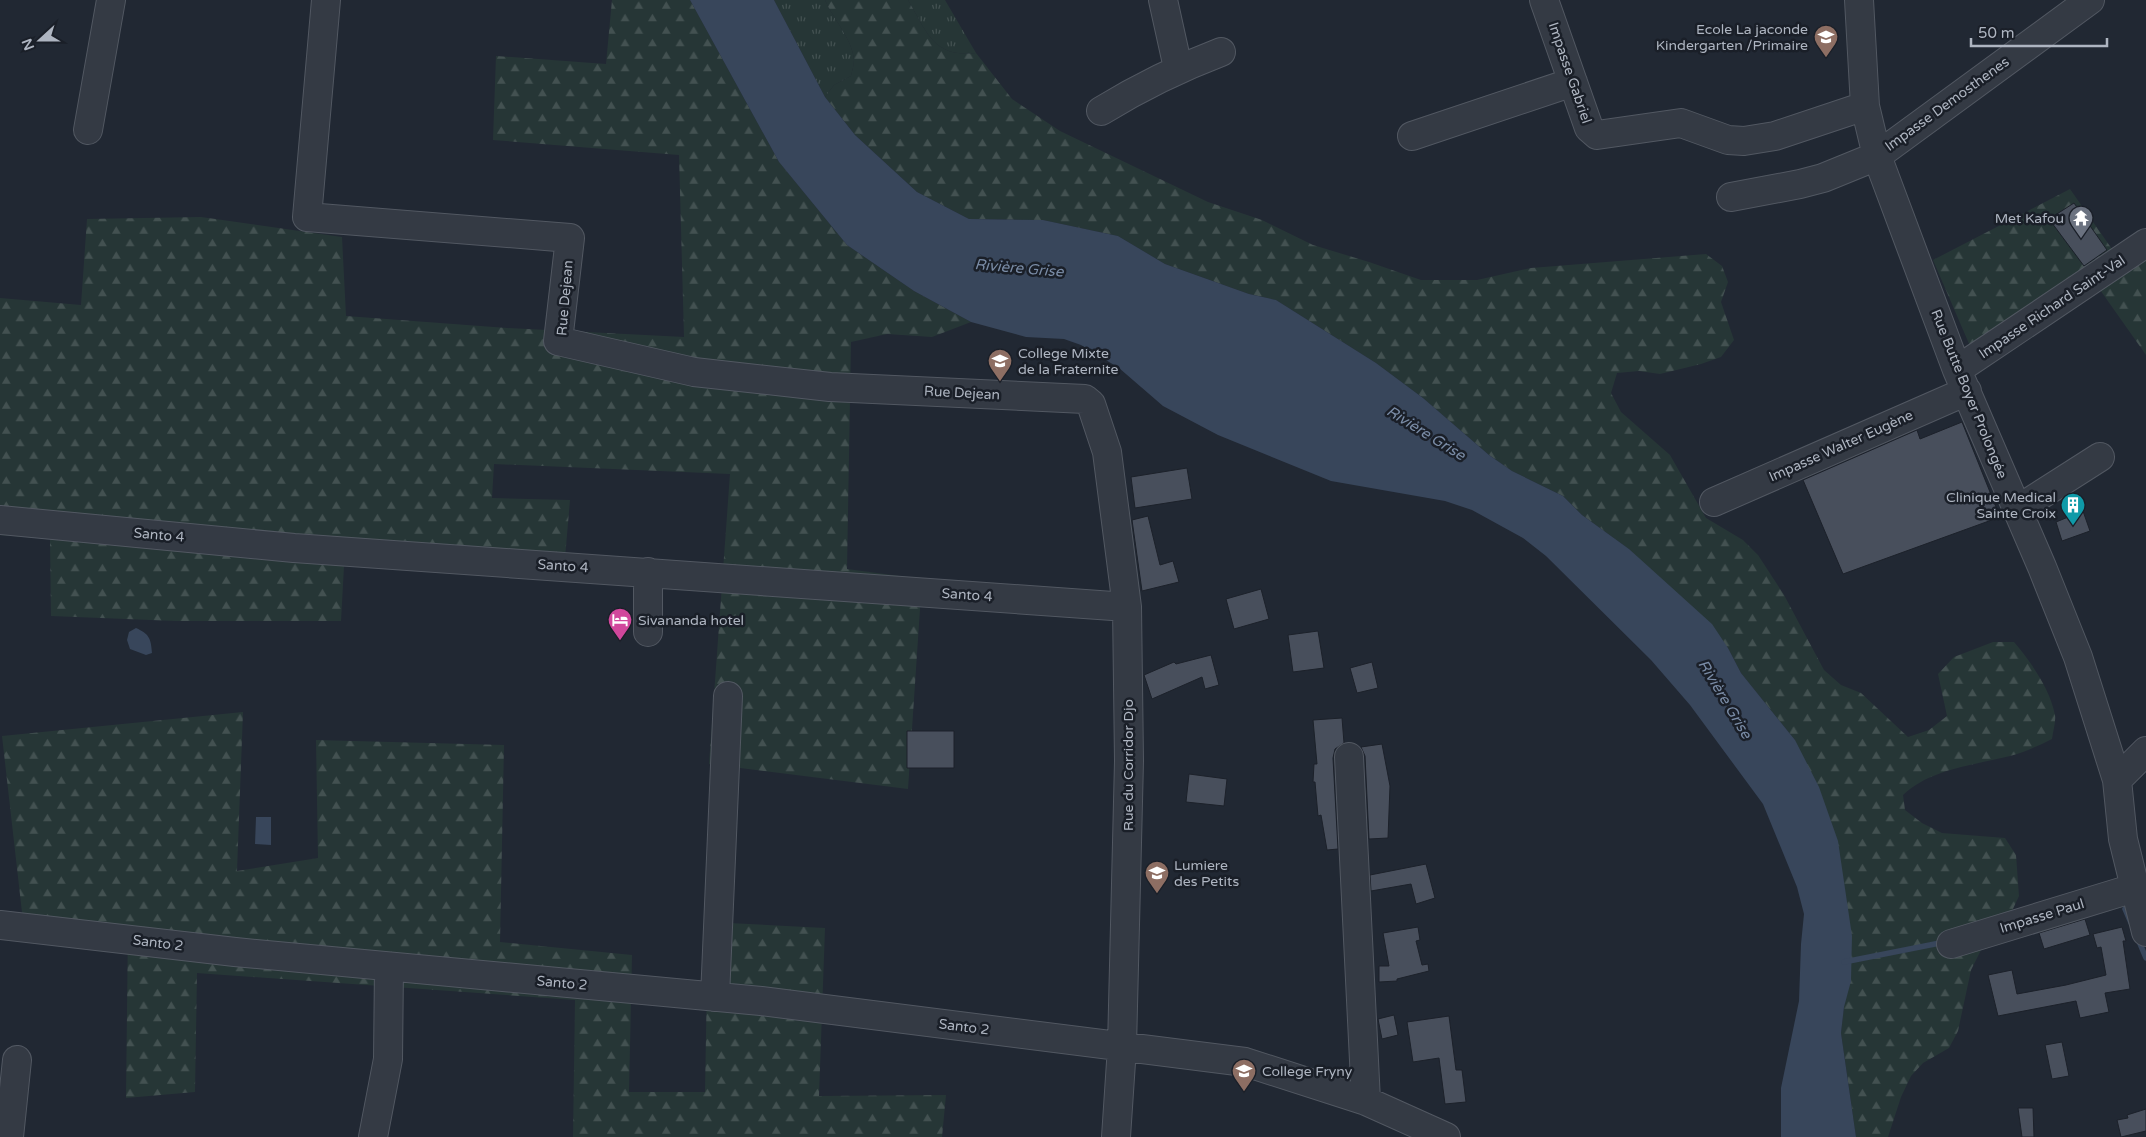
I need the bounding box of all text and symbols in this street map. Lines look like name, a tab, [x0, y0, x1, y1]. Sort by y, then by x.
north arrow	[15, 15, 65, 65]
scale bar	[1971, 15, 2107, 47]
street label: Impasse Gabriel	[1545, 20, 1595, 126]
place label: Ecole La jaconde Kindergarten /Primaire	[1656, 21, 1808, 54]
school or university icon: Ecole La jaconde Kindergarten /Primaire	[1813, 24, 1839, 58]
text: 50 m	[1978, 24, 2015, 42]
text: N	[18, 36, 38, 53]
street label: Impasse Demosthenes	[1881, 53, 2013, 155]
temple icon: Met Kafou	[2068, 205, 2094, 239]
place label: Met Kafou	[1995, 210, 2064, 227]
street label: Impasse Richard Saint-Val	[1976, 252, 2128, 362]
water label: Rivière Grise	[974, 255, 1066, 281]
street label: Rue Dejean	[553, 259, 577, 337]
street label: Rue Butte Boyer Prolongée	[1927, 307, 2011, 481]
place label: College Mixte de la Fraternite	[1018, 345, 1118, 378]
school or university icon: College Mixte de la Fraternite	[987, 348, 1013, 382]
street label: Rue Dejean	[924, 383, 1000, 403]
water label: Rivière Grise	[1383, 402, 1470, 465]
street label: Impasse Walter Eugène	[1766, 406, 1916, 485]
place label: Clinique Medical Sainte Croix	[1946, 489, 2056, 522]
building icon: Clinique Medical Sainte Croix	[2060, 492, 2086, 526]
street label: Santo 4	[133, 524, 185, 546]
street label: Santo 4	[537, 556, 589, 576]
street label: Santo 4	[941, 585, 993, 605]
hotel icon: Sivananda hotel	[607, 607, 633, 641]
place label: Sivananda hotel	[638, 612, 744, 629]
water label: Rivière Grise	[1694, 656, 1756, 743]
street label: Rue du Corridor Djo	[1120, 699, 1137, 831]
place label: Lumiere des Petits	[1174, 857, 1239, 890]
school or university icon: Lumiere des Petits	[1144, 860, 1170, 894]
street label: Impasse Paul	[1998, 895, 2086, 937]
street label: Santo 2	[132, 931, 184, 955]
street label: Santo 2	[536, 972, 588, 994]
street label: Santo 2	[938, 1015, 990, 1039]
school or university icon: College Fryny	[1231, 1058, 1257, 1092]
place label: College Fryny	[1262, 1063, 1353, 1080]

